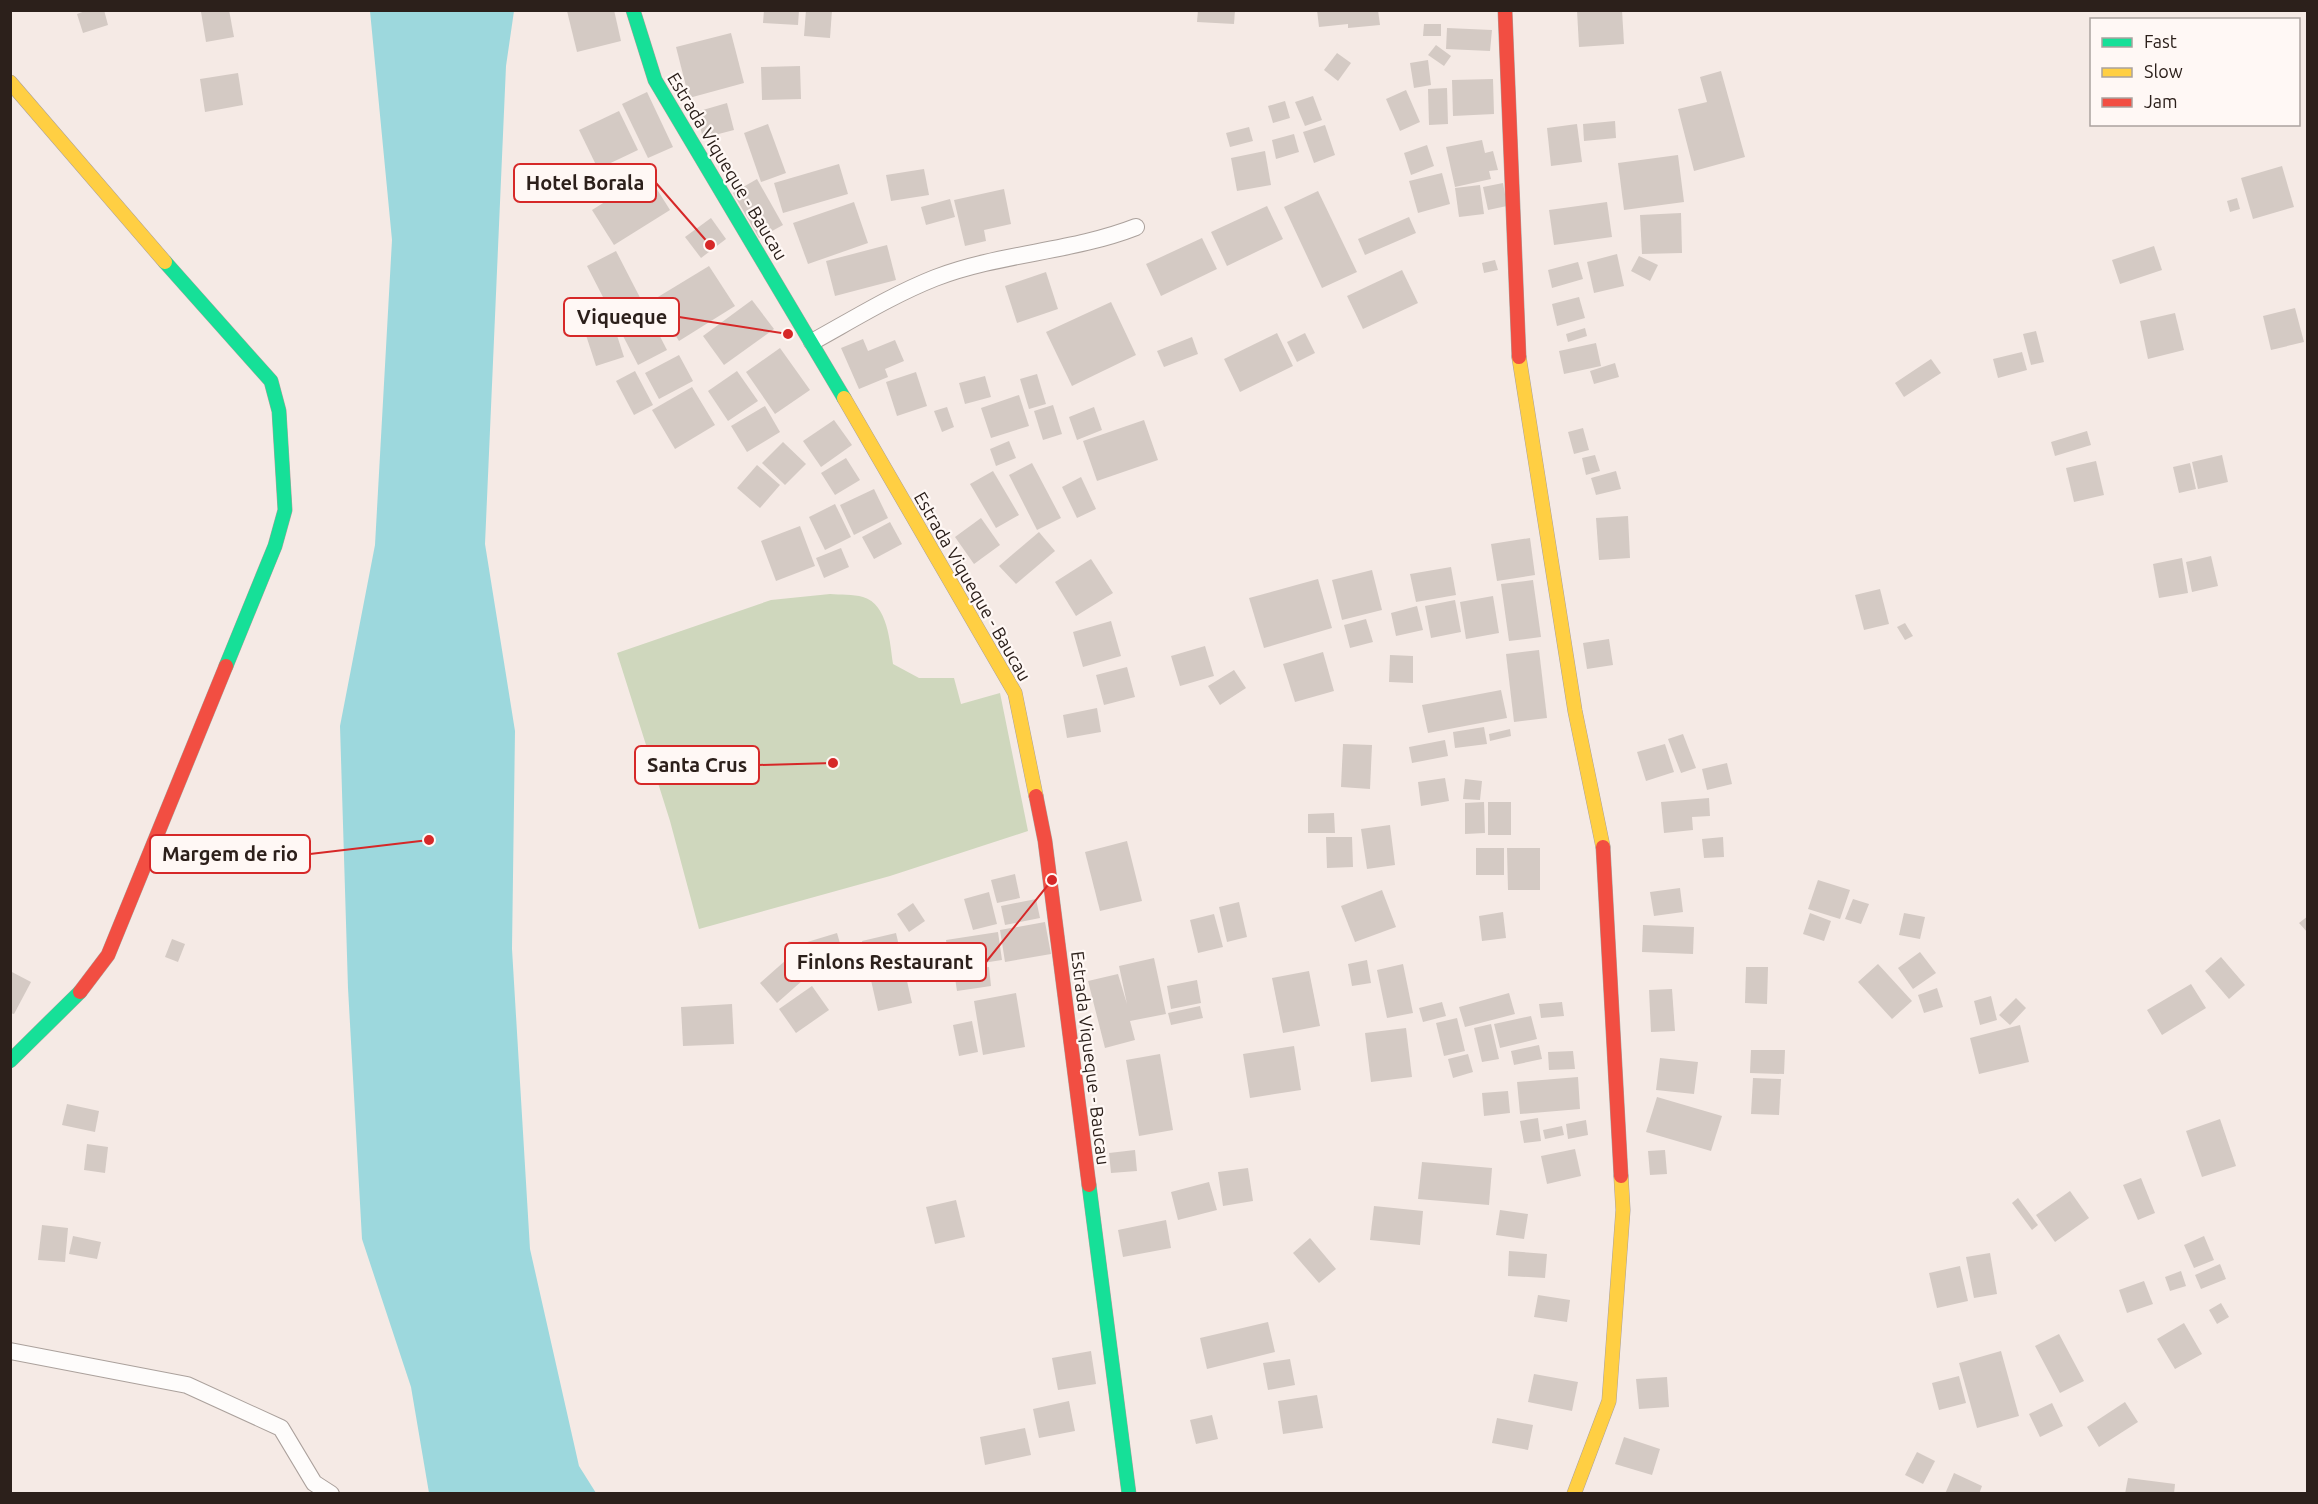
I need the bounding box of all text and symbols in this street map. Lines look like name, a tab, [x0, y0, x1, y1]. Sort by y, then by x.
legend	[2090, 18, 2300, 126]
text: Fast	[2144, 31, 2177, 51]
text: Slow	[2144, 61, 2183, 81]
street label: Estrada Viqueque - Baucau	[664, 69, 792, 263]
text: Jam	[2144, 91, 2178, 111]
callout: Hotel Borala	[514, 164, 656, 202]
text: Hotel Borala	[526, 171, 644, 194]
callout: Viqueque	[564, 298, 679, 336]
text: Viqueque	[577, 305, 667, 328]
street label: Estrada Viqueque - Baucau	[911, 488, 1035, 684]
callout: Santa Crus	[635, 746, 759, 784]
text: Santa Crus	[647, 753, 747, 776]
callout: Margem de rio	[150, 835, 310, 873]
text: Margem de rio	[162, 842, 298, 865]
callout: Finlons Restaurant	[785, 943, 986, 981]
text: Finlons Restaurant	[797, 950, 974, 973]
street label: Estrada Viqueque - Baucau	[1068, 950, 1114, 1166]

